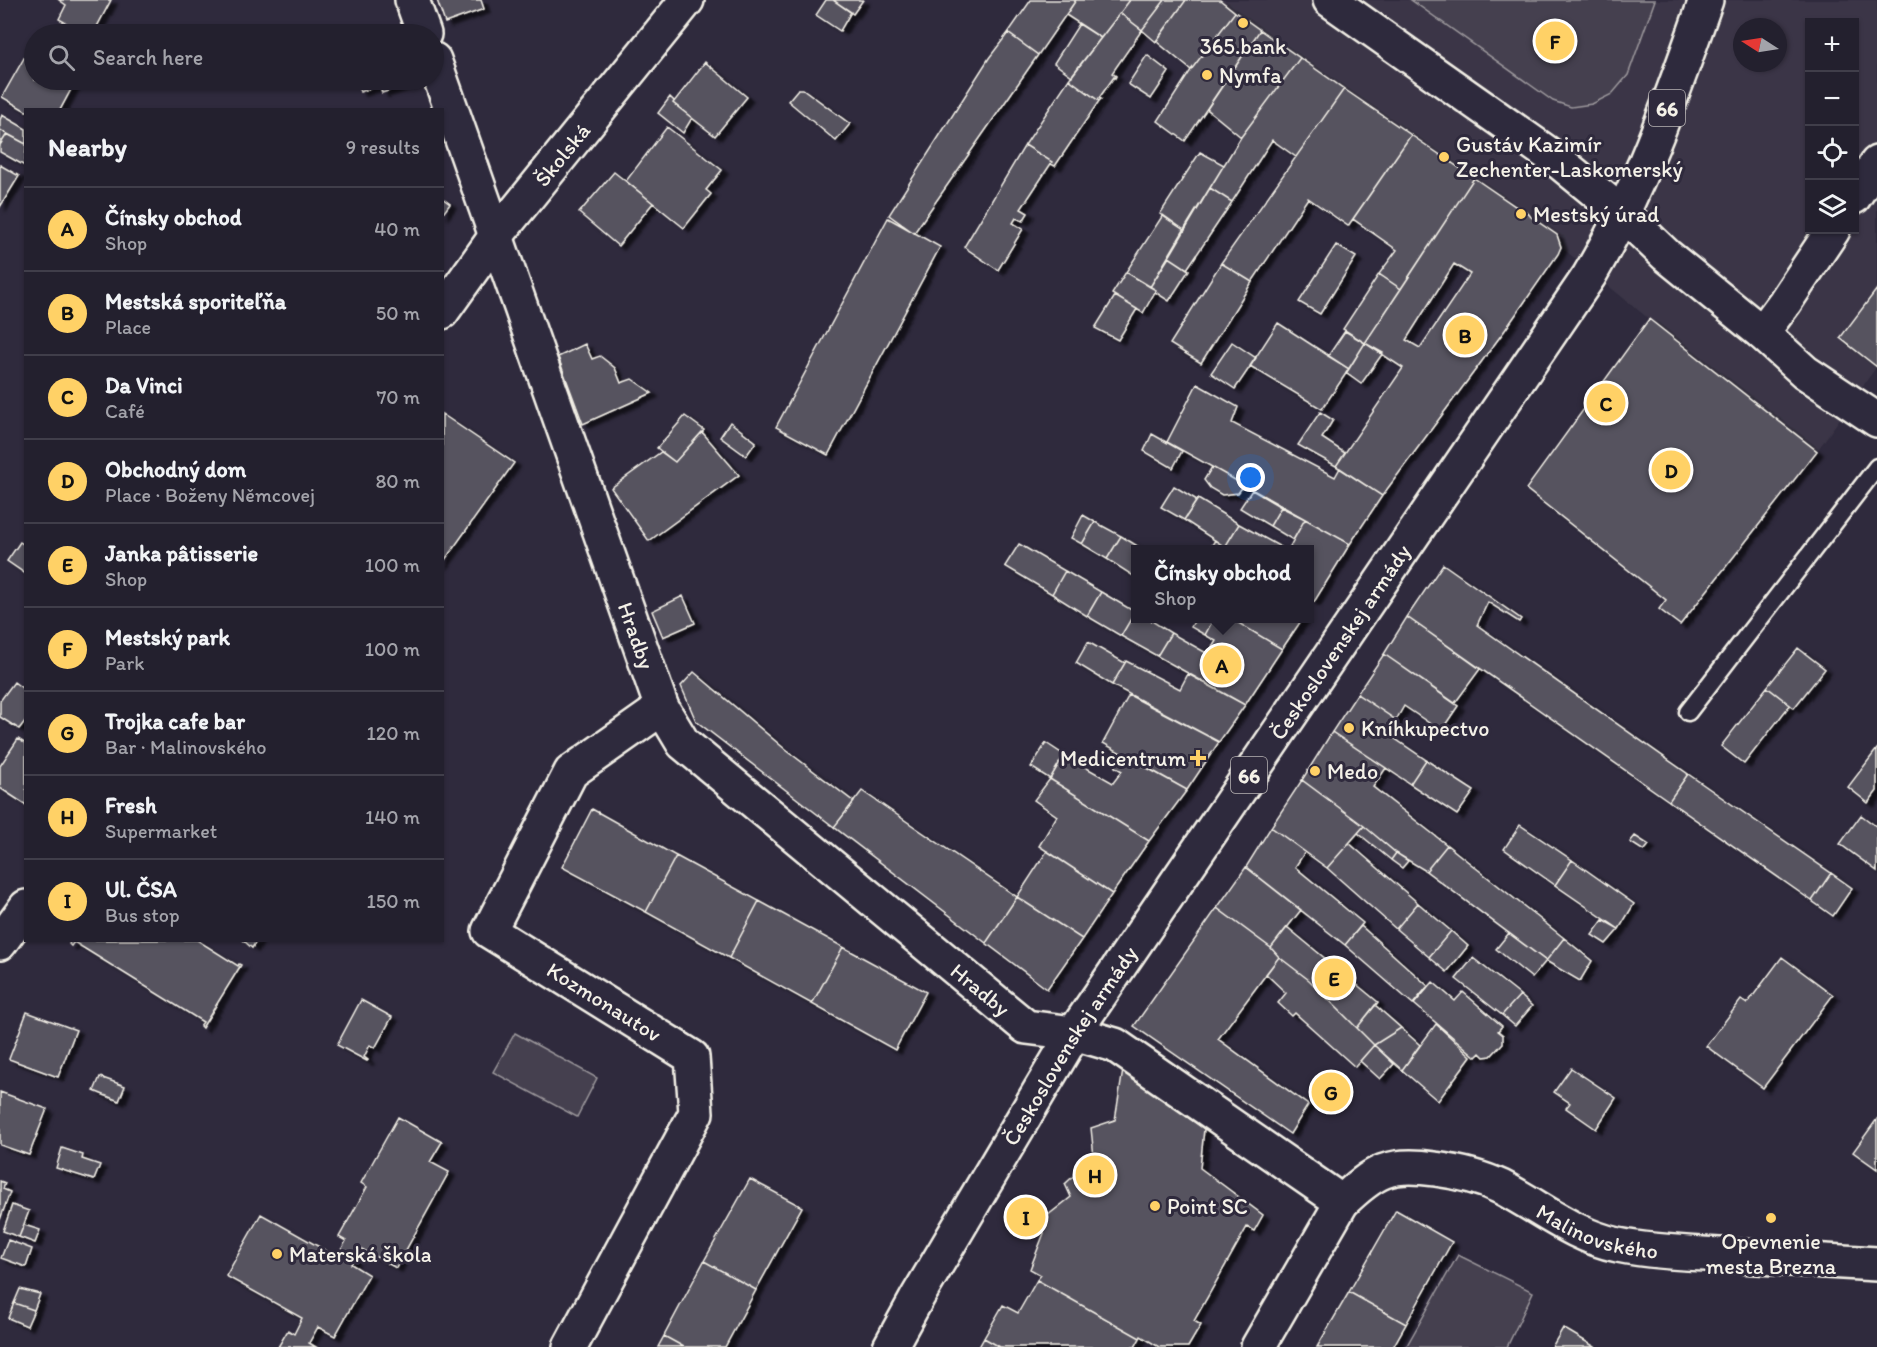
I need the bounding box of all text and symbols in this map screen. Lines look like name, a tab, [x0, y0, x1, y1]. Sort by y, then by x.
marker: 365.bank	[1236, 16, 1250, 30]
pin: F	[1536, 18, 1574, 63]
north arrow	[1733, 18, 1787, 72]
map controls	[1805, 18, 1859, 234]
button: +	[1805, 18, 1859, 72]
search box	[24, 24, 444, 90]
place label: 365.bank	[1200, 33, 1287, 60]
icon: search	[45, 41, 78, 74]
text: Search here	[93, 44, 203, 71]
place label: Nymfa	[1219, 62, 1282, 89]
marker: Nymfa	[1200, 68, 1214, 82]
button: −	[1805, 72, 1859, 126]
road number: 66	[1649, 90, 1685, 126]
street label: Školská	[528, 117, 596, 192]
button: locate	[1805, 126, 1859, 180]
text: Nearby	[48, 131, 127, 163]
place label: Gustáv Kazimír Zechenter-Laskomerský	[1456, 131, 1684, 183]
text: 9 results	[346, 135, 420, 159]
marker: Gustáv Kazimír Zechenter-Laskomerský	[1437, 150, 1451, 164]
button: layers	[1805, 180, 1859, 234]
place label: Mestský úrad	[1533, 201, 1659, 228]
text: Čínsky obchod	[105, 204, 241, 231]
marker: Mestský úrad	[1514, 207, 1528, 221]
text: A	[61, 217, 74, 241]
text: 40 m	[374, 217, 420, 241]
text: Shop	[105, 231, 147, 255]
text: Mestská sporiteľňa	[105, 288, 286, 315]
text: B	[61, 301, 74, 325]
text: 50 m	[376, 301, 420, 325]
pin: B	[1446, 312, 1484, 358]
text: Place	[105, 315, 151, 339]
text: Da Vinci	[105, 372, 183, 399]
pin: C	[1586, 380, 1626, 426]
text: C	[61, 385, 74, 409]
text: 70 m	[376, 385, 420, 409]
text: Café	[105, 399, 145, 423]
pin: D	[1652, 448, 1690, 492]
text: Obchodný dom	[105, 456, 246, 483]
your location	[1236, 463, 1265, 492]
text: D	[61, 469, 74, 493]
text: 80 m	[375, 469, 420, 493]
text: Place · Boženy Němcovej	[105, 483, 315, 507]
street label: Československej armády	[1264, 538, 1417, 745]
text: Janka pâtisserie	[105, 540, 258, 567]
popup	[1131, 545, 1314, 623]
text: E	[62, 553, 73, 577]
text: 100 m	[365, 553, 420, 577]
text: Čínsky obchod	[1154, 559, 1291, 586]
text: Shop	[105, 567, 147, 591]
text: Shop	[1154, 586, 1196, 610]
street label: Hradby	[612, 598, 661, 673]
text: Mestský park	[105, 624, 230, 651]
text: F	[62, 637, 73, 661]
text: 100 m	[365, 637, 420, 661]
pin: A	[1202, 642, 1242, 688]
text: Park	[105, 651, 144, 675]
text: Trojka cafe bar	[105, 708, 245, 735]
place label: Kníhkupectvo	[1361, 715, 1489, 742]
text: G	[61, 721, 74, 745]
text: 120 m	[367, 721, 420, 745]
marker: Kníhkupectvo	[1342, 721, 1356, 735]
text: Bar · Malinovského	[105, 735, 267, 759]
place label: Medicentrum	[1060, 745, 1186, 772]
marker: Medicentrum	[1191, 751, 1205, 765]
road number: 66	[1231, 757, 1267, 793]
place label: Medo	[1327, 758, 1378, 785]
marker: Medo	[1308, 764, 1322, 778]
text: Fresh	[105, 792, 157, 819]
text: H	[61, 805, 74, 829]
text: 140 m	[365, 805, 420, 829]
text: Supermarket	[105, 819, 217, 843]
text: Ul. ČSA	[105, 876, 177, 903]
text: I	[64, 889, 71, 913]
text: 150 m	[367, 889, 420, 913]
text: Bus stop	[105, 903, 180, 927]
street label: Československej armády	[997, 940, 1143, 1150]
street label: Kozmonautov	[542, 956, 666, 1048]
pin: E	[1314, 956, 1354, 1000]
street label: Hradby	[945, 957, 1016, 1022]
pin: G	[1312, 1070, 1350, 1114]
pin: H	[1076, 1152, 1114, 1198]
place label: Point SC	[1167, 1193, 1248, 1220]
pin: I	[1006, 1194, 1046, 1240]
street label: Malinovského	[1532, 1197, 1660, 1264]
marker: Point SC	[1148, 1199, 1162, 1213]
marker: Opevnenie mesta Brezna	[1764, 1211, 1778, 1225]
place label: Opevnenie mesta Brezna	[1706, 1228, 1837, 1280]
place label: Materská škola	[289, 1241, 432, 1268]
marker: Materská škola	[270, 1247, 284, 1261]

